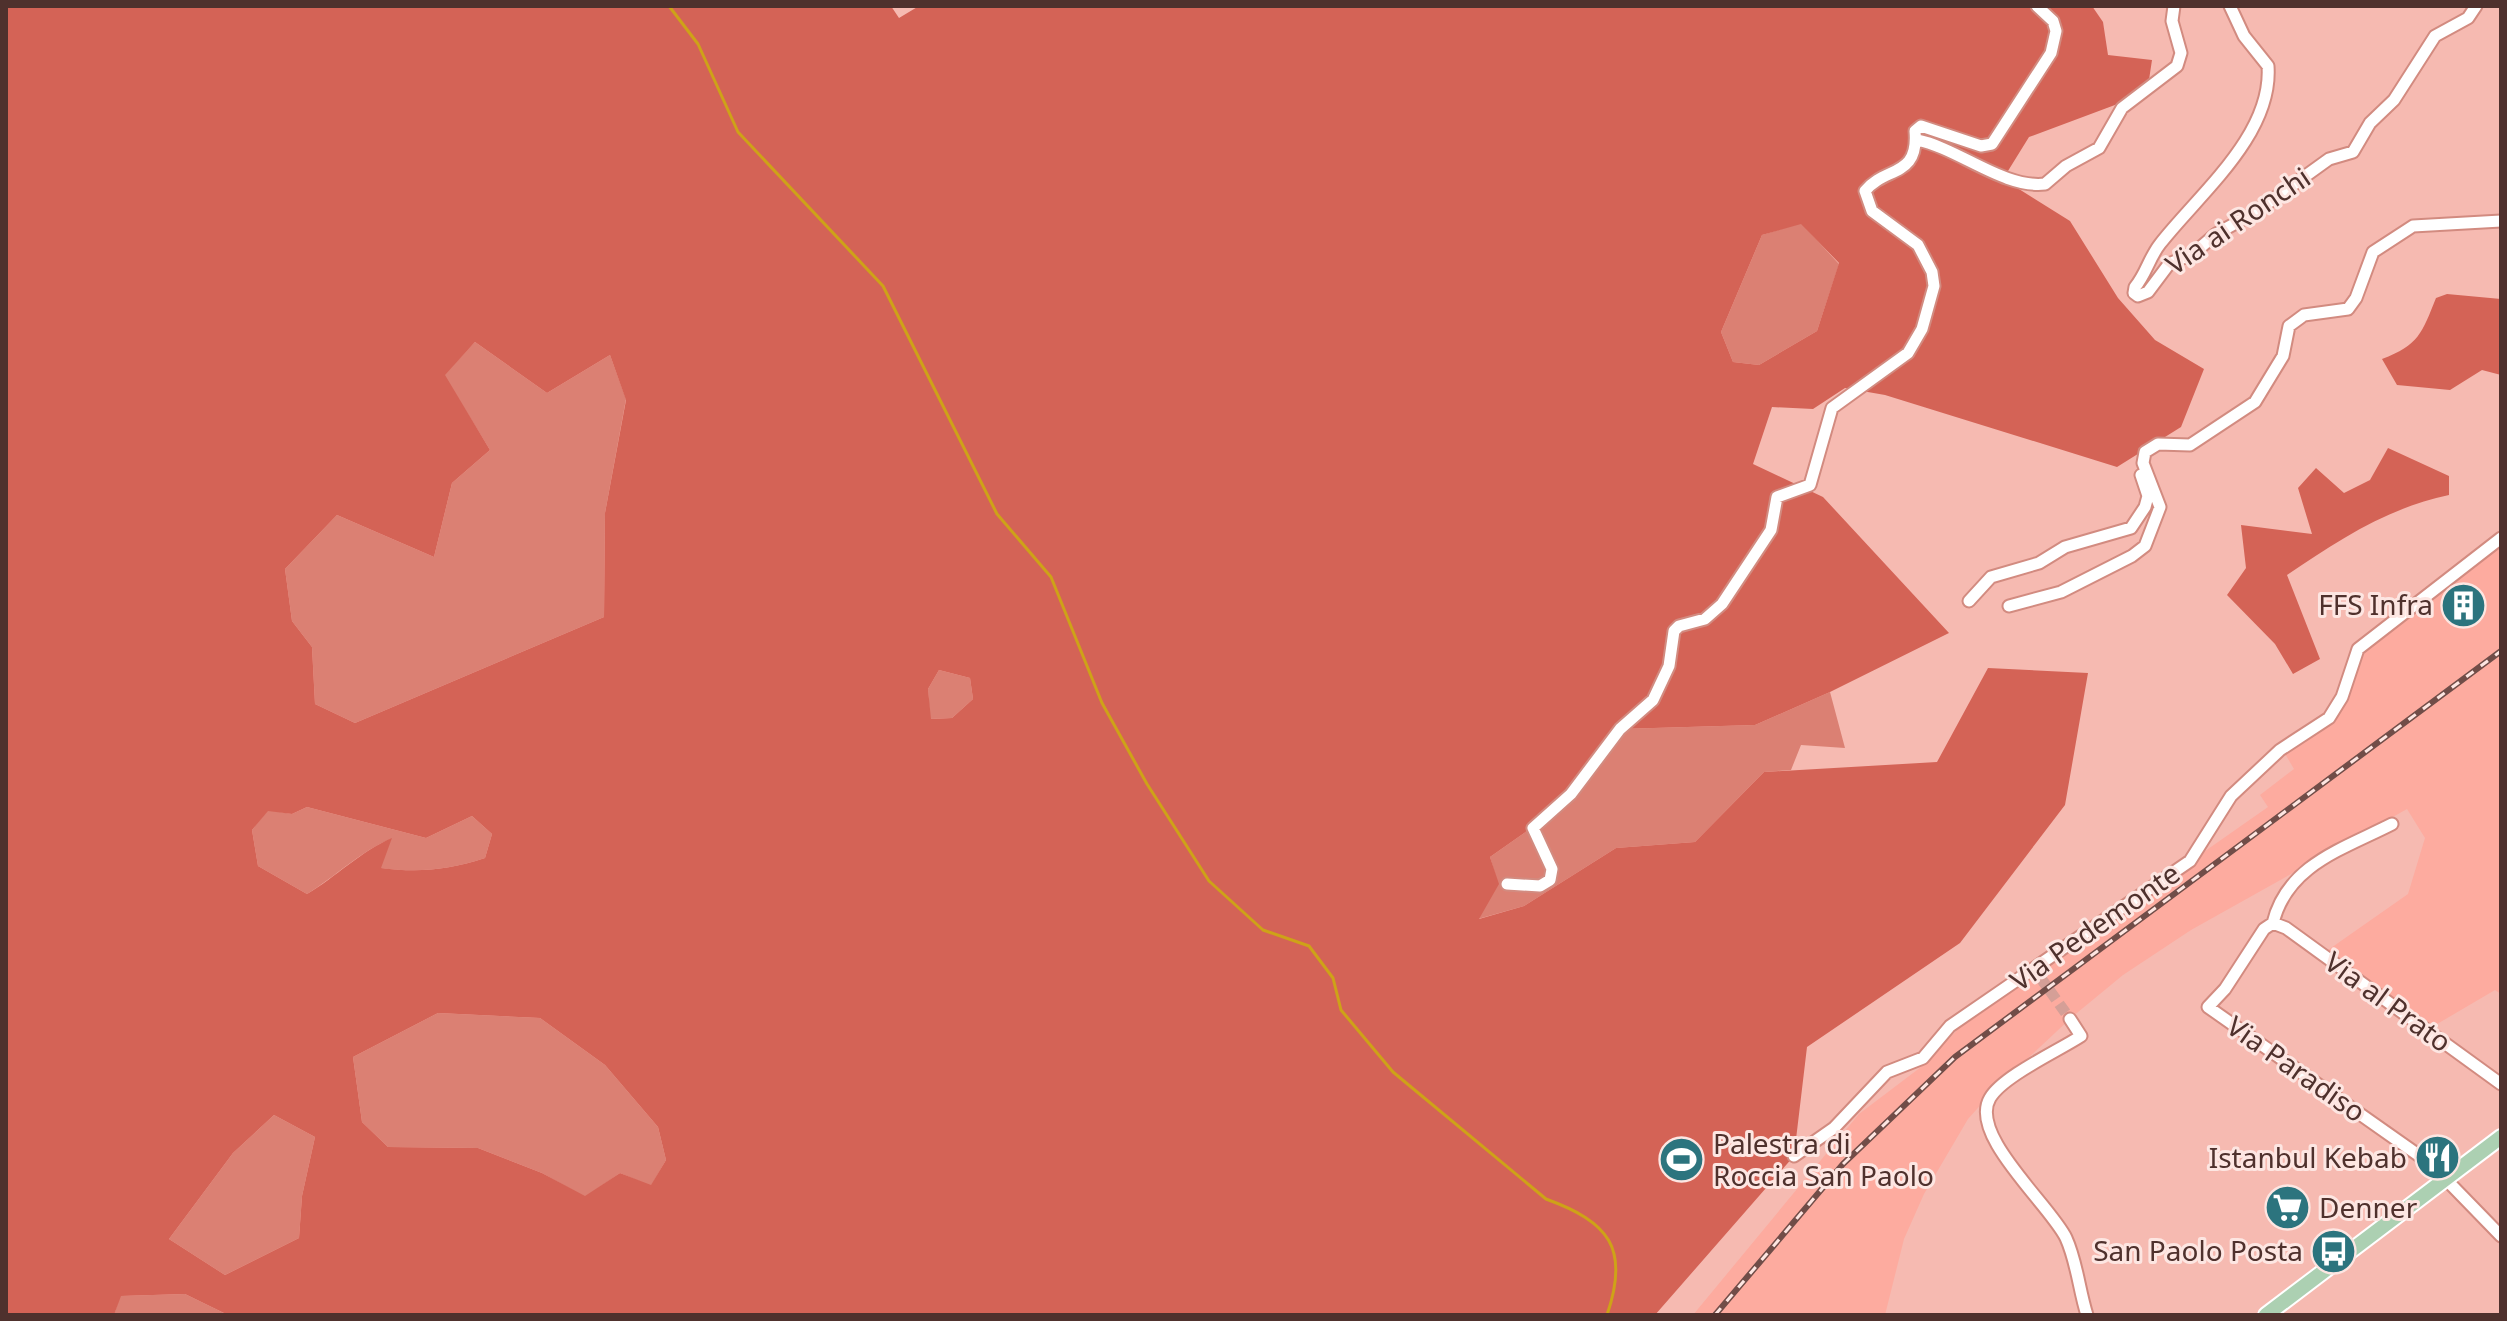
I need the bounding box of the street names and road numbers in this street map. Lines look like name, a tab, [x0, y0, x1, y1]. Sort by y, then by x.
street label: Via ai Ronchi	[2158, 158, 2317, 283]
street label: Via Pedemonte	[2002, 854, 2187, 999]
street label: Via al Prato	[2318, 942, 2460, 1060]
street label: Via Paradiso	[2220, 1006, 2373, 1130]

